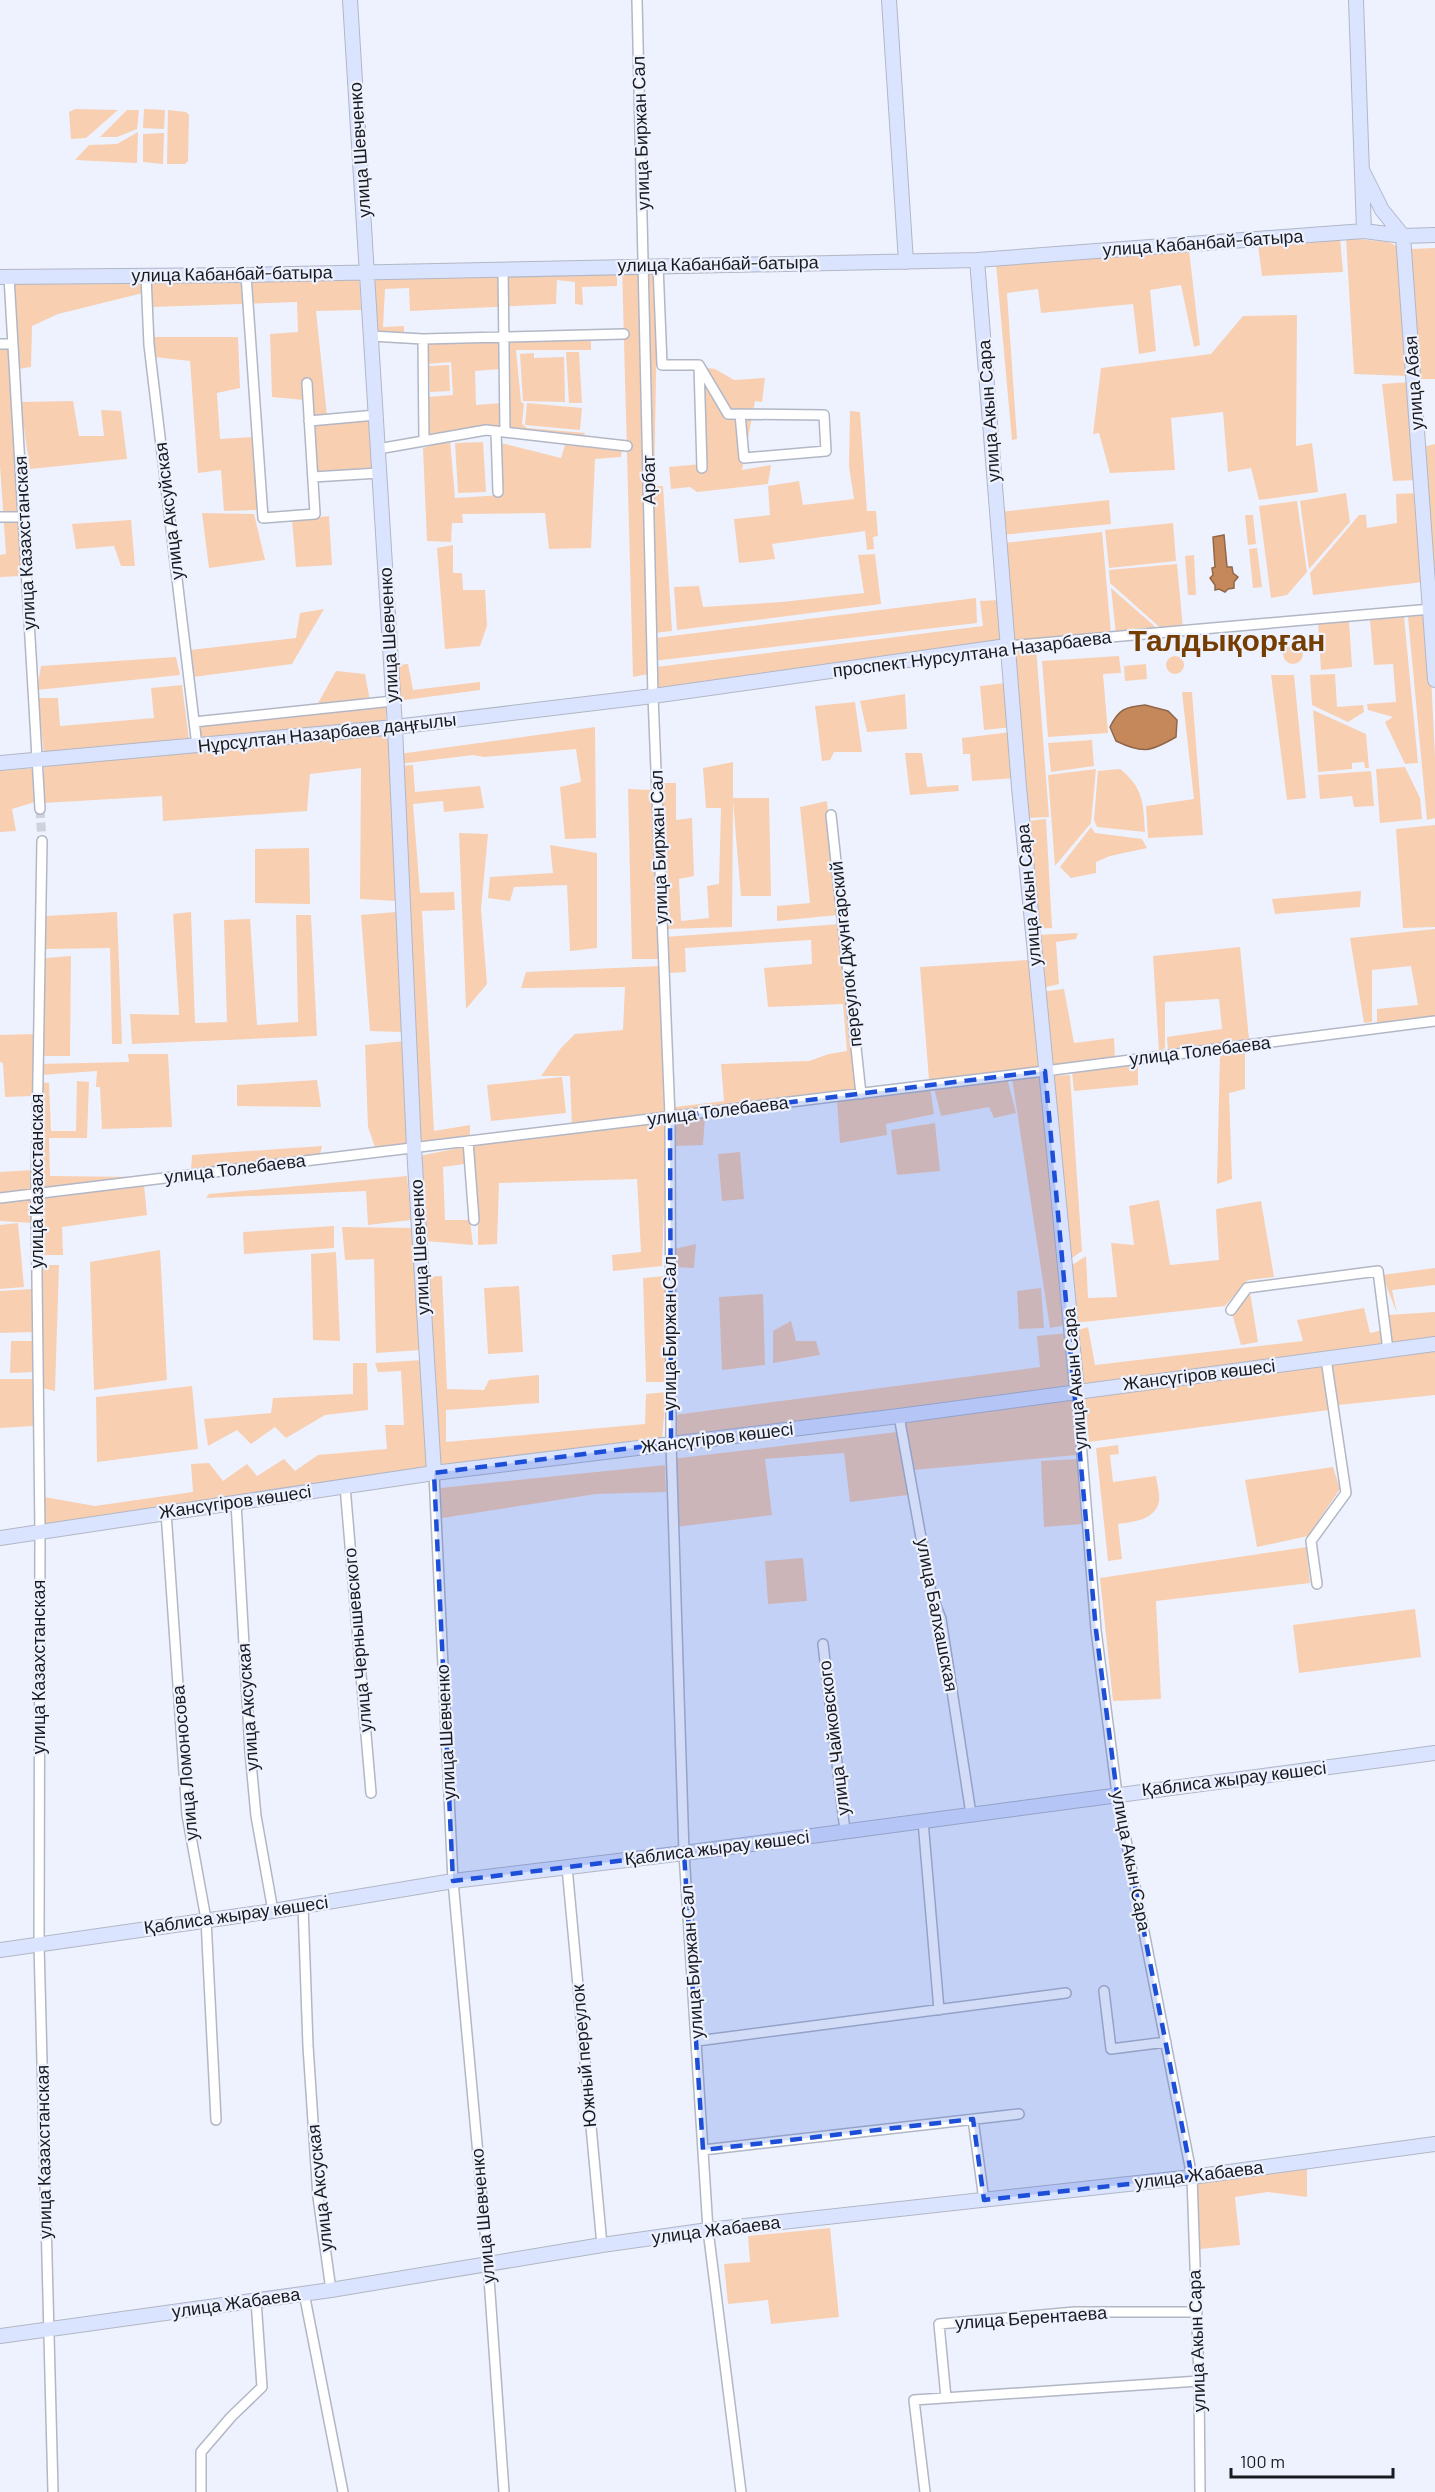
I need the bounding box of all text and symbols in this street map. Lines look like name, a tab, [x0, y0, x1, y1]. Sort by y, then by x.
street label: улица Биржан Сал	[626, 56, 654, 211]
street label: улица Шевченко	[343, 82, 375, 219]
street label: улица Кабанбай-батыра	[1102, 224, 1305, 260]
street label: улица Кабанбай-батыра	[617, 250, 820, 276]
street label: улица Кабанбай-батыра	[131, 260, 334, 286]
street label: улица Абая	[1399, 335, 1427, 431]
street label: улица Акын Сара	[972, 338, 1004, 483]
street label: улица Аксуйская	[149, 441, 187, 581]
street label: улица Казахстанская	[8, 455, 40, 631]
street label: Арбат	[637, 455, 659, 505]
street label: улица Шевченко	[373, 567, 403, 703]
district label: Талдықорған	[1129, 621, 1325, 657]
street label: проспект Нурсултана Назарбаева	[831, 625, 1113, 681]
street label: Нұрсұлтан Назарбаев даңғылы	[197, 707, 457, 757]
street label: улица Биржан Сал	[644, 770, 672, 925]
street label: улица Акын Сара	[1011, 822, 1045, 967]
street label: переулок Джунгарский	[824, 860, 866, 1048]
street label: улица Толебаева	[1128, 1030, 1273, 1070]
street label: улица Толебаева	[646, 1090, 791, 1130]
street label: улица Казахстанская	[25, 1094, 47, 1268]
street label: улица Толебаева	[163, 1148, 308, 1188]
street label: улица Шевченко	[404, 1179, 434, 1315]
street label: улица Биржан Сал	[658, 1256, 680, 1410]
street label: улица Акын Сара	[1057, 1306, 1091, 1451]
street label: Жансүгіров көшесі	[1121, 1354, 1277, 1394]
street label: Жансүгіров көшесі	[639, 1417, 795, 1457]
street label: Жансүгіров көшесі	[157, 1479, 313, 1523]
street label: улица Балхашская	[912, 1536, 964, 1693]
street label: улица Чернышевского	[338, 1547, 376, 1733]
street label: улица Казахстанская	[27, 1580, 49, 1754]
street label: улица Аксуская	[232, 1642, 262, 1772]
street label: улица Чайковского	[813, 1659, 853, 1817]
street label: улица Шевченко	[430, 1664, 460, 1800]
street label: улица Ломоносова	[166, 1684, 202, 1842]
street label: Қаблиса жырау көшесі	[1140, 1756, 1327, 1800]
street label: улица Акын Сара	[1108, 1789, 1157, 1934]
street label: Қаблиса жырау көшесі	[623, 1825, 810, 1869]
street label: улица Биржан Сал	[675, 1884, 707, 2040]
street label: Қаблиса жырау көшесі	[142, 1890, 329, 1938]
street label: Южный переулок	[566, 1984, 600, 2129]
street label: улица Казахстанская	[30, 2065, 56, 2239]
street label: улица Аксуская	[301, 2123, 337, 2253]
street label: улица Шевченко	[465, 2148, 499, 2285]
street label: улица Жабаева	[1133, 2155, 1265, 2193]
street label: улица Жабаева	[650, 2210, 782, 2248]
street label: улица Акын Сара	[1182, 2268, 1209, 2413]
street label: улица Жабаева	[170, 2282, 302, 2322]
street label: улица Берентаева	[954, 2301, 1109, 2333]
scale bar	[1231, 2441, 1393, 2479]
text: 100 m	[1240, 2450, 1285, 2472]

